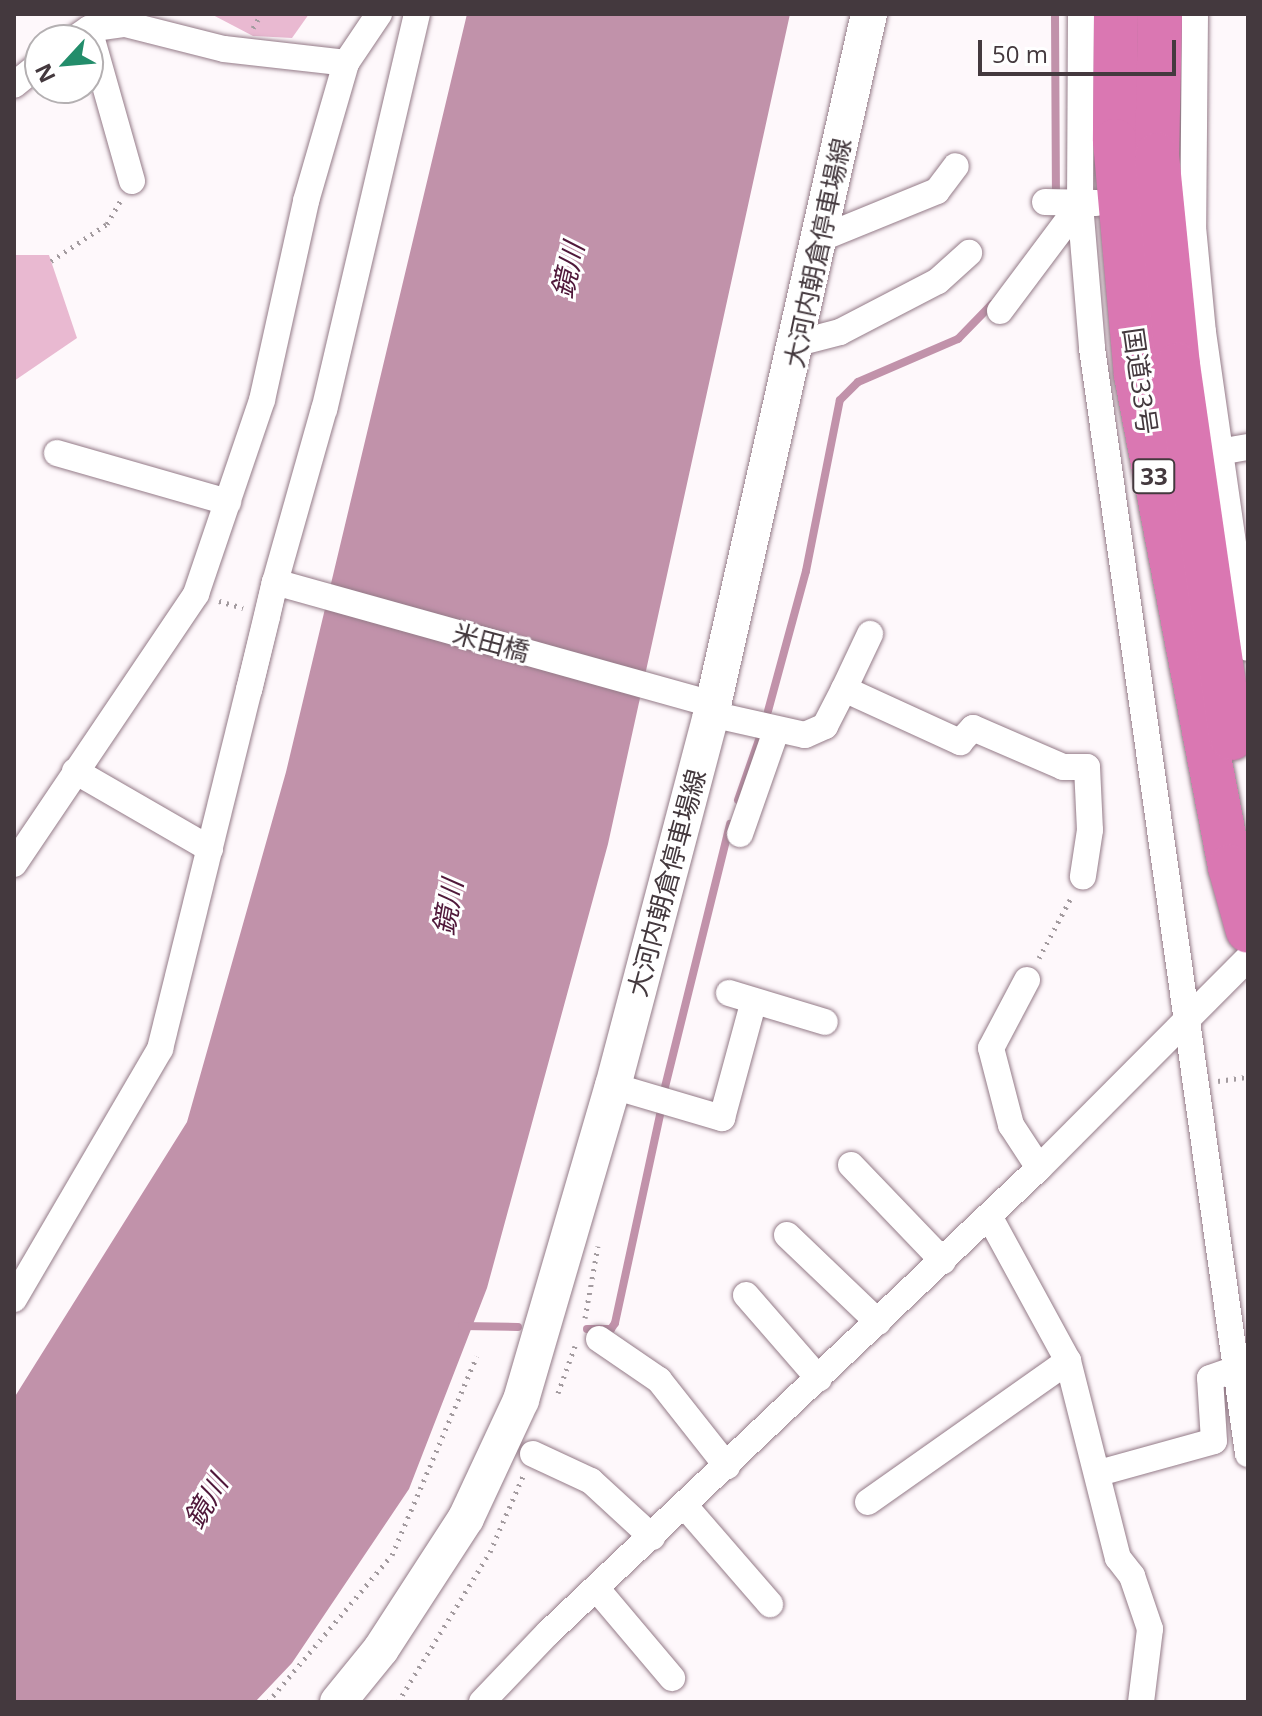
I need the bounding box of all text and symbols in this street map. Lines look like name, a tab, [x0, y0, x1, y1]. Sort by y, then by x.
north arrow	[24, 24, 104, 104]
scale bar	[982, 24, 1180, 74]
text: 50 m	[992, 37, 1048, 70]
text: N	[27, 59, 62, 88]
street label: 大河内朝倉停車場線	[778, 135, 858, 371]
water label: 鏡川	[544, 239, 590, 301]
street label: 国道33号	[1117, 325, 1163, 437]
road number: 33	[1132, 456, 1176, 496]
street label: 米田橋	[449, 618, 533, 668]
street label: 大河内朝倉停車場線	[622, 766, 712, 1000]
water label: 鏡川	[426, 877, 468, 937]
water label: 鏡川	[176, 1468, 234, 1534]

